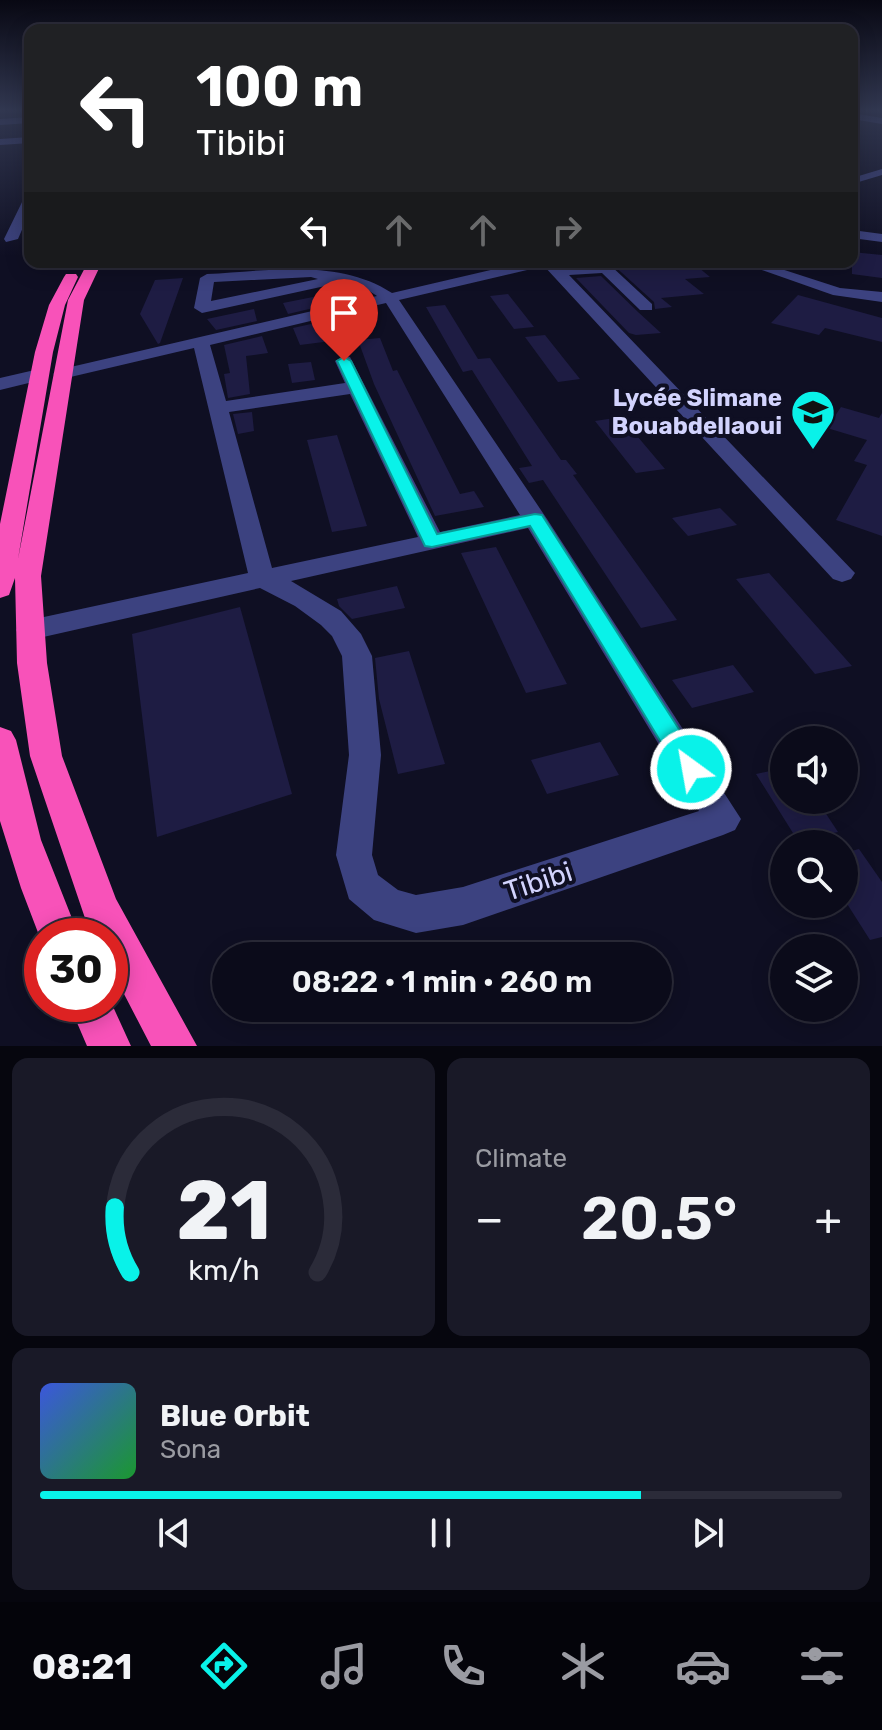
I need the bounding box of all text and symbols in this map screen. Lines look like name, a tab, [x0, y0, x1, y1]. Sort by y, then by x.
text: 100 m	[196, 54, 363, 120]
icon: left	[64, 56, 168, 160]
text: Tibibi	[196, 121, 286, 164]
icon: left	[293, 208, 337, 252]
icon: ahead	[377, 208, 421, 252]
icon: ahead	[461, 208, 505, 252]
icon: right	[545, 208, 589, 252]
pin	[310, 279, 378, 361]
icon: arrive	[322, 291, 366, 335]
place label: Lycée Slimane Bouabdellaoui	[612, 384, 782, 440]
school or university icon: Lycée Slimane Bouabdellaoui	[789, 388, 837, 451]
map controls	[770, 726, 858, 1022]
button: sound	[770, 726, 858, 814]
position arrow	[649, 727, 733, 811]
button: search	[770, 830, 858, 918]
street label: Tibibi	[500, 855, 576, 908]
speed limit sign: 30	[24, 918, 128, 1022]
button: layers	[770, 934, 858, 1022]
text: 08:22 · 1 min · 260 m	[292, 964, 592, 1000]
text: Climate	[475, 1143, 567, 1174]
text: 21	[176, 1161, 271, 1260]
text: 20.5°	[581, 1183, 737, 1254]
text: −	[475, 1193, 504, 1245]
text: +	[815, 1193, 842, 1245]
text: km/h	[188, 1253, 259, 1287]
text: Blue Orbit	[160, 1398, 310, 1434]
text: Sona	[160, 1434, 221, 1465]
icon: previous	[152, 1511, 196, 1555]
icon: pause	[419, 1511, 463, 1555]
icon: next	[686, 1511, 730, 1555]
icon: directions	[196, 1638, 252, 1694]
icon: music	[316, 1638, 372, 1694]
icon: phone	[435, 1638, 491, 1694]
icon: climate	[555, 1638, 611, 1694]
icon: car	[675, 1638, 731, 1694]
icon: filters	[794, 1638, 850, 1694]
text: 08:21	[32, 1645, 132, 1688]

